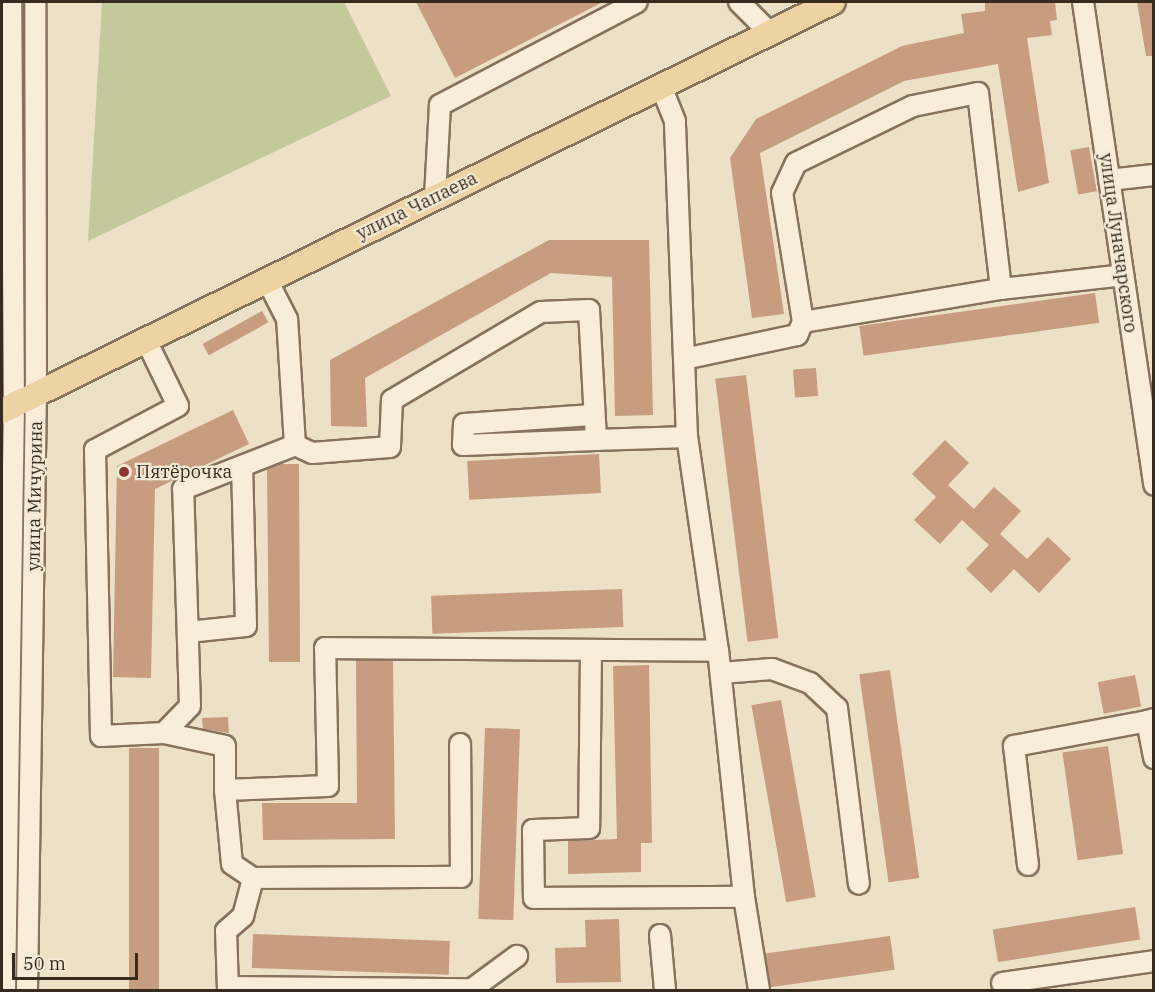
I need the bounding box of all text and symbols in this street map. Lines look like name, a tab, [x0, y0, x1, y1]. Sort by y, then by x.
street label: улица Луначарского	[1095, 152, 1141, 334]
street label: улица Чапаева	[353, 167, 481, 245]
street label: улица Мичурина	[23, 421, 47, 571]
place label: Пятёрочка	[136, 461, 232, 483]
marker: Пятёрочка	[117, 465, 131, 479]
scale bar	[15, 941, 141, 979]
text: 50 m	[23, 952, 66, 975]

